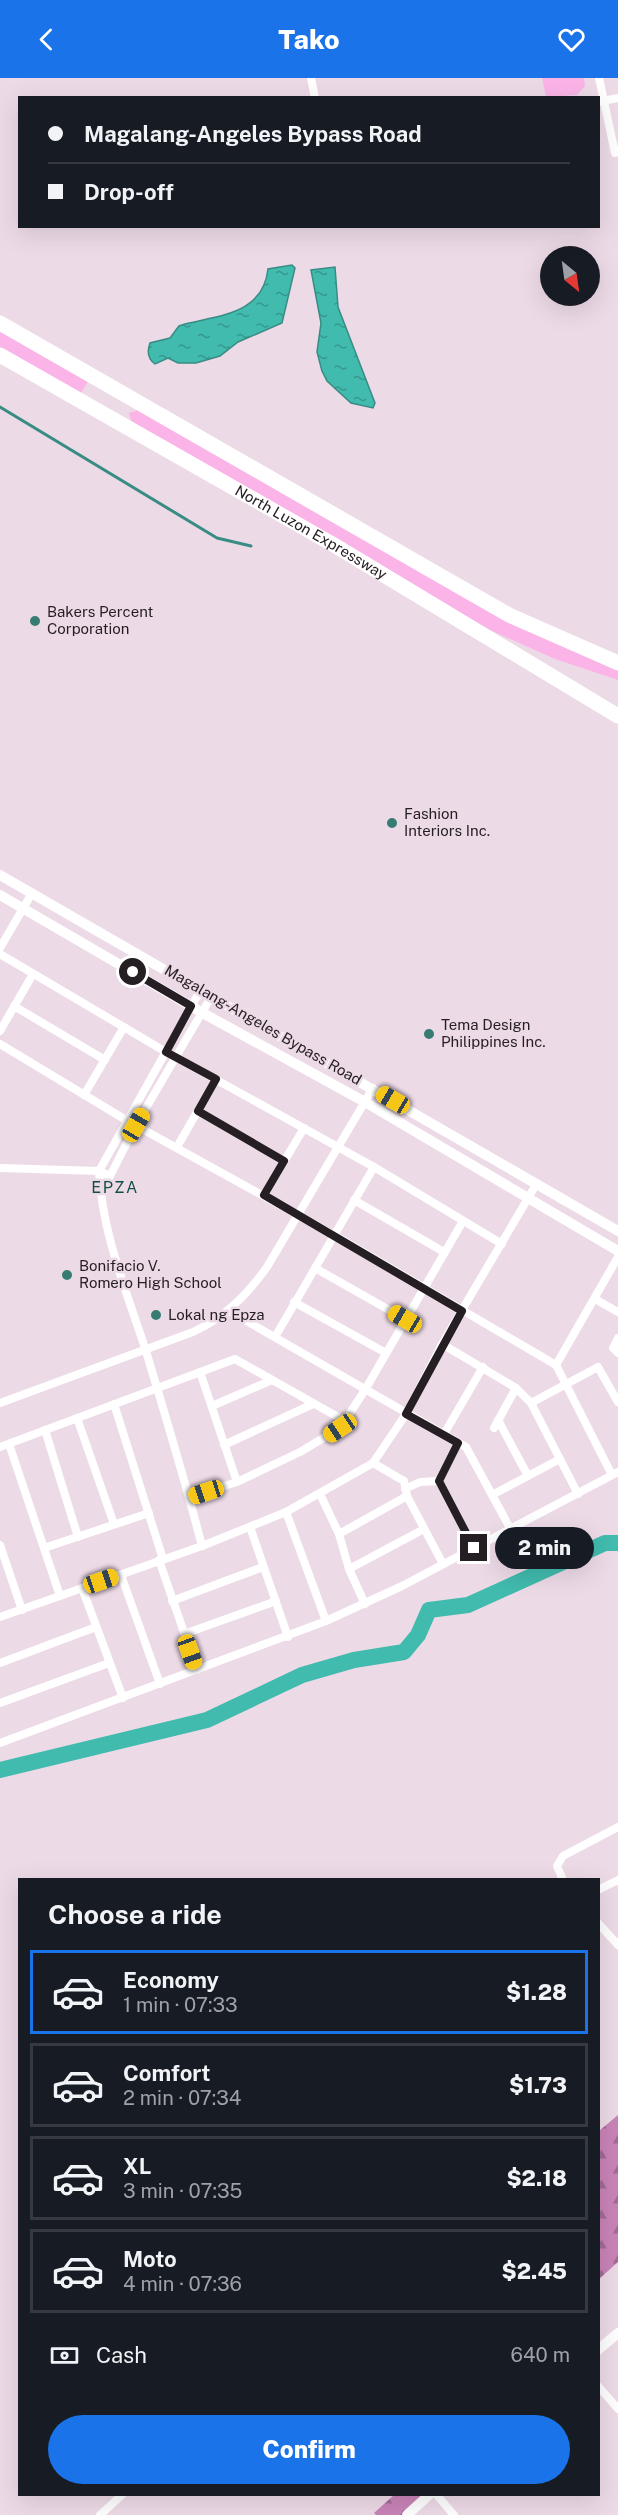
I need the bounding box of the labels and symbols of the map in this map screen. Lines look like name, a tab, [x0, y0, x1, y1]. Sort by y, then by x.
north arrow	[540, 246, 600, 306]
street label: North Luzon Expressway	[232, 482, 390, 583]
place label: Bakers Percent Corporation	[47, 603, 154, 637]
marker: Bakers Percent Corporation	[28, 614, 42, 628]
place label: Fashion Interiors Inc.	[404, 805, 490, 839]
marker: Fashion Interiors Inc.	[385, 816, 399, 830]
route start	[119, 958, 146, 985]
street label: Magalang-Angeles Bypass Road	[162, 961, 365, 1088]
place label: Tema Design Philippines Inc.	[441, 1016, 546, 1050]
marker: Tema Design Philippines Inc.	[422, 1027, 436, 1041]
car	[373, 1083, 413, 1117]
car	[119, 1105, 153, 1145]
district label: EPZA	[91, 1178, 139, 1197]
place label: Bonifacio V. Romero High School	[79, 1257, 222, 1291]
marker: Bonifacio V. Romero High School	[60, 1268, 74, 1282]
car	[385, 1302, 425, 1336]
place label: Lokal ng Epza	[168, 1306, 265, 1323]
marker: Lokal ng Epza	[149, 1308, 163, 1322]
car	[320, 1410, 360, 1446]
car	[186, 1478, 226, 1506]
callout: 2 min	[495, 1527, 594, 1569]
route end	[460, 1534, 487, 1561]
car	[81, 1567, 121, 1595]
car	[175, 1632, 205, 1672]

